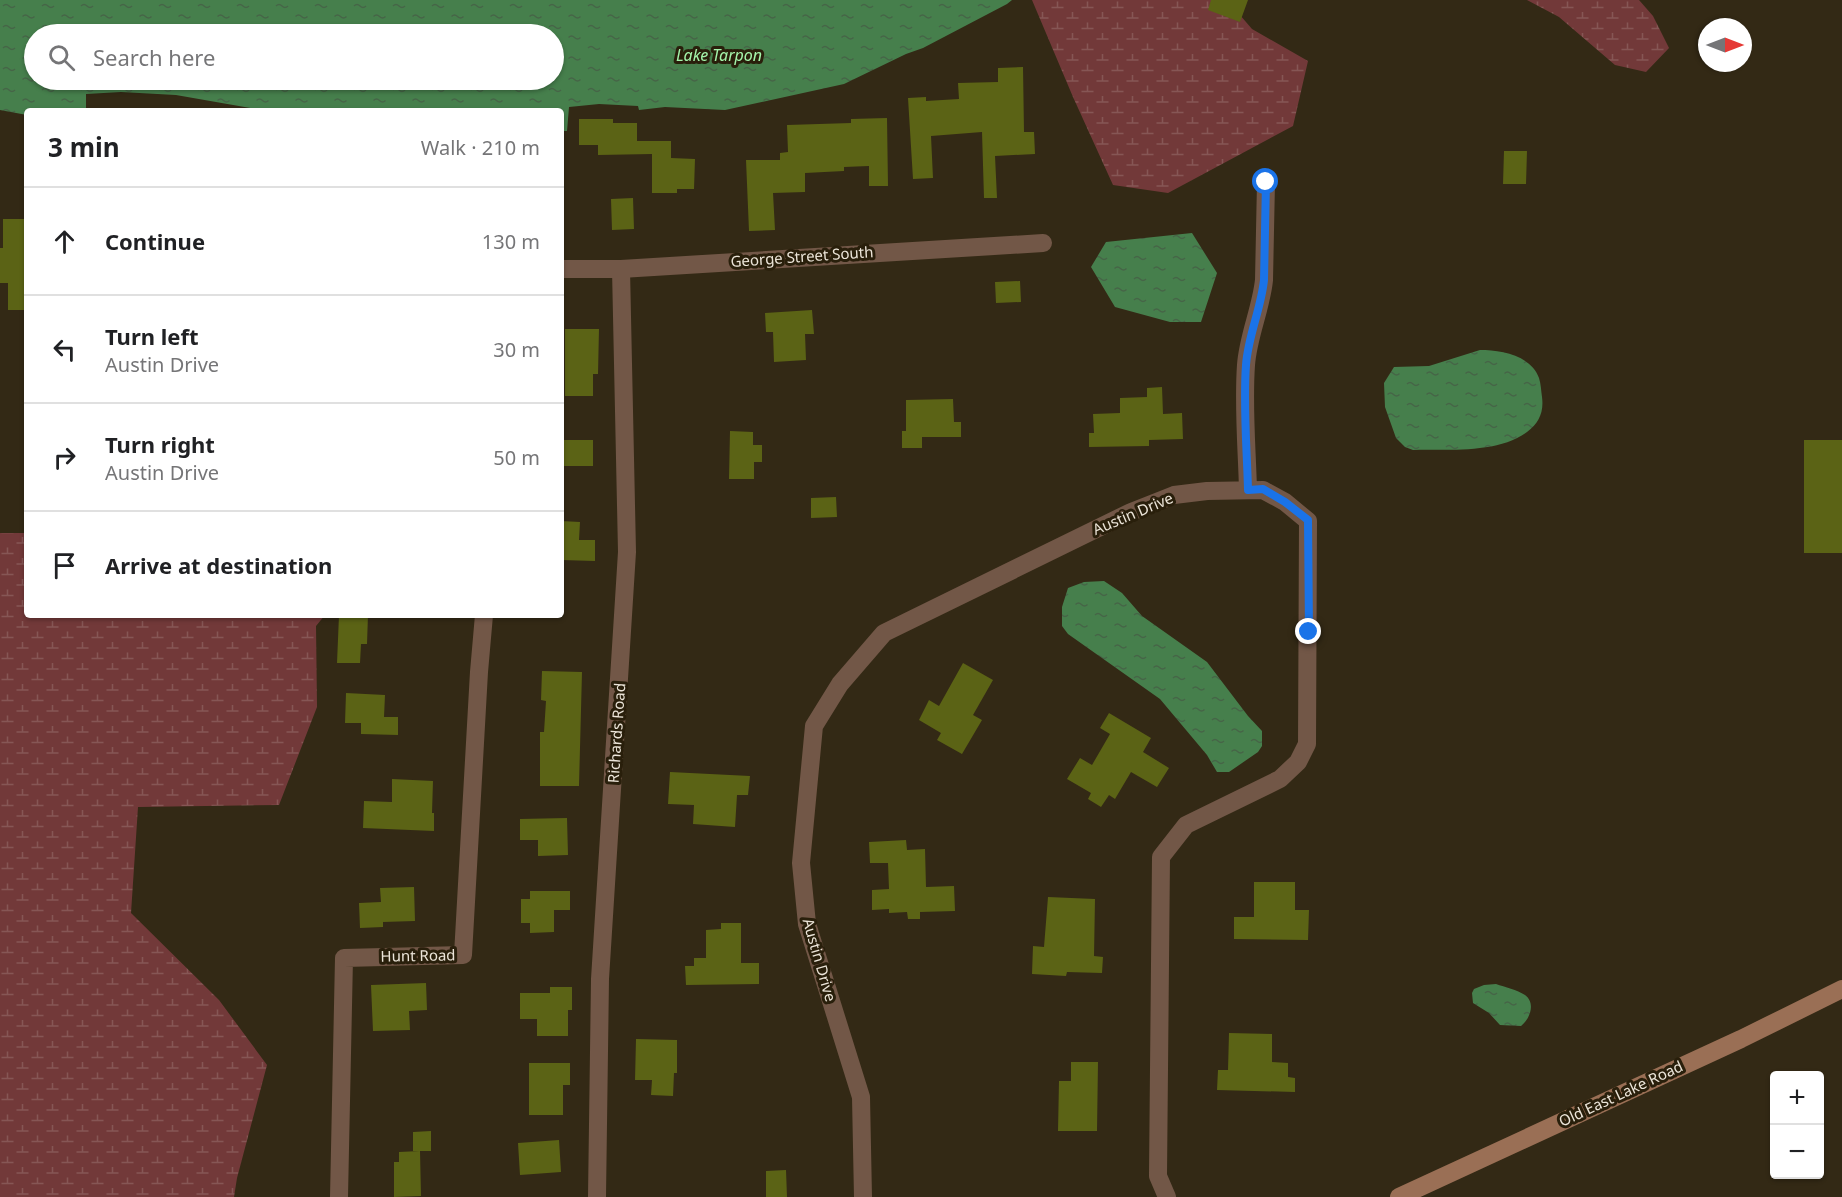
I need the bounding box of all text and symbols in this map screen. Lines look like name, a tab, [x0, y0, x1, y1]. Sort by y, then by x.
north arrow	[1698, 18, 1752, 72]
search box	[24, 24, 564, 90]
icon: search	[45, 41, 78, 74]
text: Search here	[93, 42, 215, 72]
water label: Lake Tarpon	[676, 44, 762, 66]
text: 3 min	[48, 129, 120, 165]
text: Walk · 210 m	[421, 134, 540, 161]
route start	[1252, 168, 1278, 194]
icon: ahead	[48, 225, 81, 258]
text: Continue	[105, 226, 205, 256]
text: 130 m	[482, 228, 540, 255]
street label: George Street South	[730, 241, 874, 271]
text: Turn left	[105, 321, 199, 351]
icon: left	[48, 333, 81, 366]
text: 30 m	[493, 336, 540, 363]
text: Austin Drive	[105, 351, 219, 378]
text: Turn right	[105, 429, 215, 459]
icon: right	[48, 441, 81, 474]
text: 50 m	[493, 444, 540, 471]
text: Austin Drive	[105, 459, 219, 486]
street label: Austin Drive	[1089, 487, 1176, 539]
icon: arrive	[48, 549, 81, 582]
text: Arrive at destination	[105, 550, 332, 580]
route end	[1295, 618, 1321, 644]
street label: Richards Road	[603, 682, 629, 784]
street label: Austin Drive	[799, 916, 841, 1004]
street label: Hunt Road	[380, 944, 456, 966]
street label: Old East Lake Road	[1555, 1056, 1686, 1131]
map controls	[1770, 1071, 1824, 1179]
button: +	[1770, 1071, 1824, 1125]
button: −	[1770, 1125, 1824, 1179]

